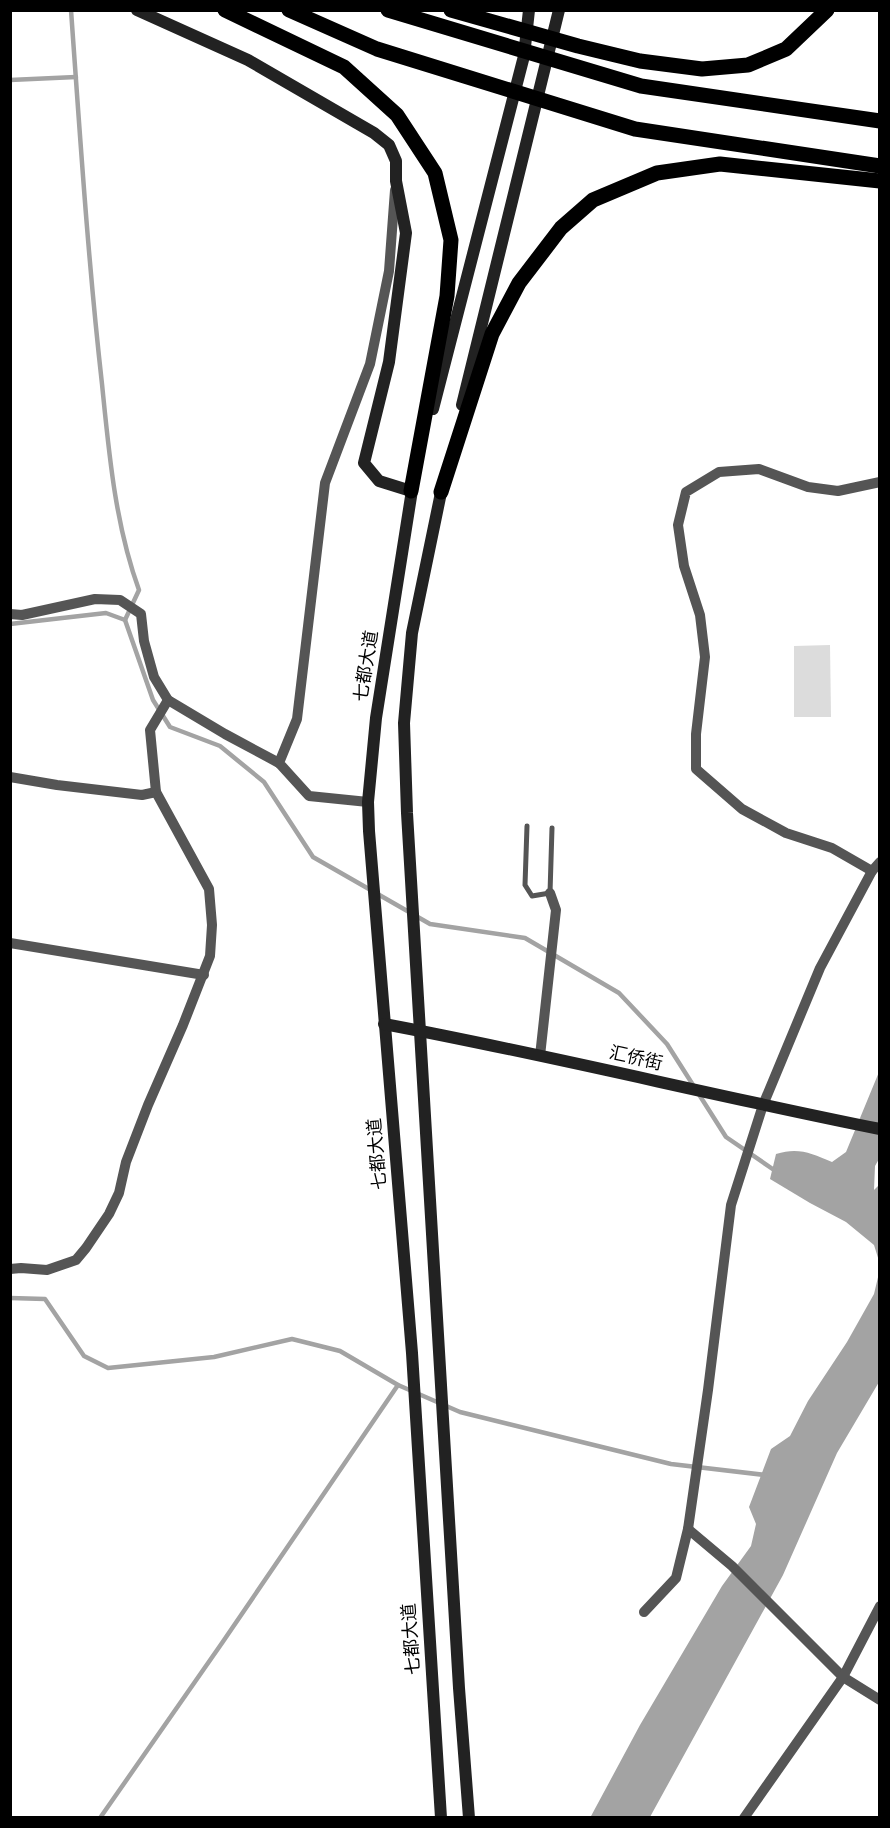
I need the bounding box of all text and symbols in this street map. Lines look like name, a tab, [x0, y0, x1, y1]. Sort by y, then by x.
street label: 七都大道	[348, 628, 382, 703]
street label: 汇侨街	[607, 1039, 665, 1075]
street label: 七都大道	[361, 1117, 391, 1191]
street label: 七都大道	[396, 1602, 424, 1676]

